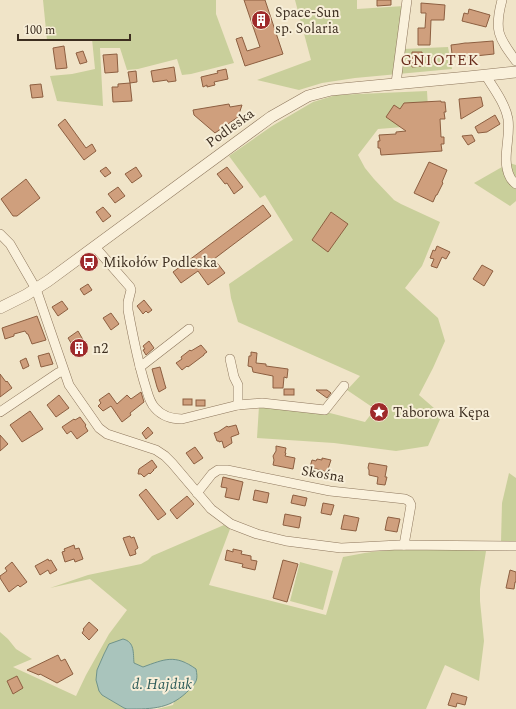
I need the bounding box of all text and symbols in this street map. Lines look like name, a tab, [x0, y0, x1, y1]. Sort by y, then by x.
place label: Space-Sun sp. Solaria	[275, 2, 340, 39]
building icon: Space-Sun sp. Solaria	[250, 9, 272, 31]
scale bar	[18, 16, 130, 42]
text: 100 m	[24, 21, 55, 40]
district label: GNIOTEK	[401, 49, 480, 72]
street label: Podleska	[201, 103, 259, 153]
bus stop icon: Mikołów Podleska	[78, 251, 100, 273]
place label: Mikołów Podleska	[103, 252, 217, 273]
building icon: n2	[68, 337, 90, 359]
place label: n2	[93, 338, 108, 359]
place icon: Taborowa Kępa	[368, 401, 390, 423]
place label: Taborowa Kępa	[393, 402, 490, 423]
street label: Skośna	[300, 460, 346, 488]
water label: d. Hajduk	[132, 673, 192, 696]

